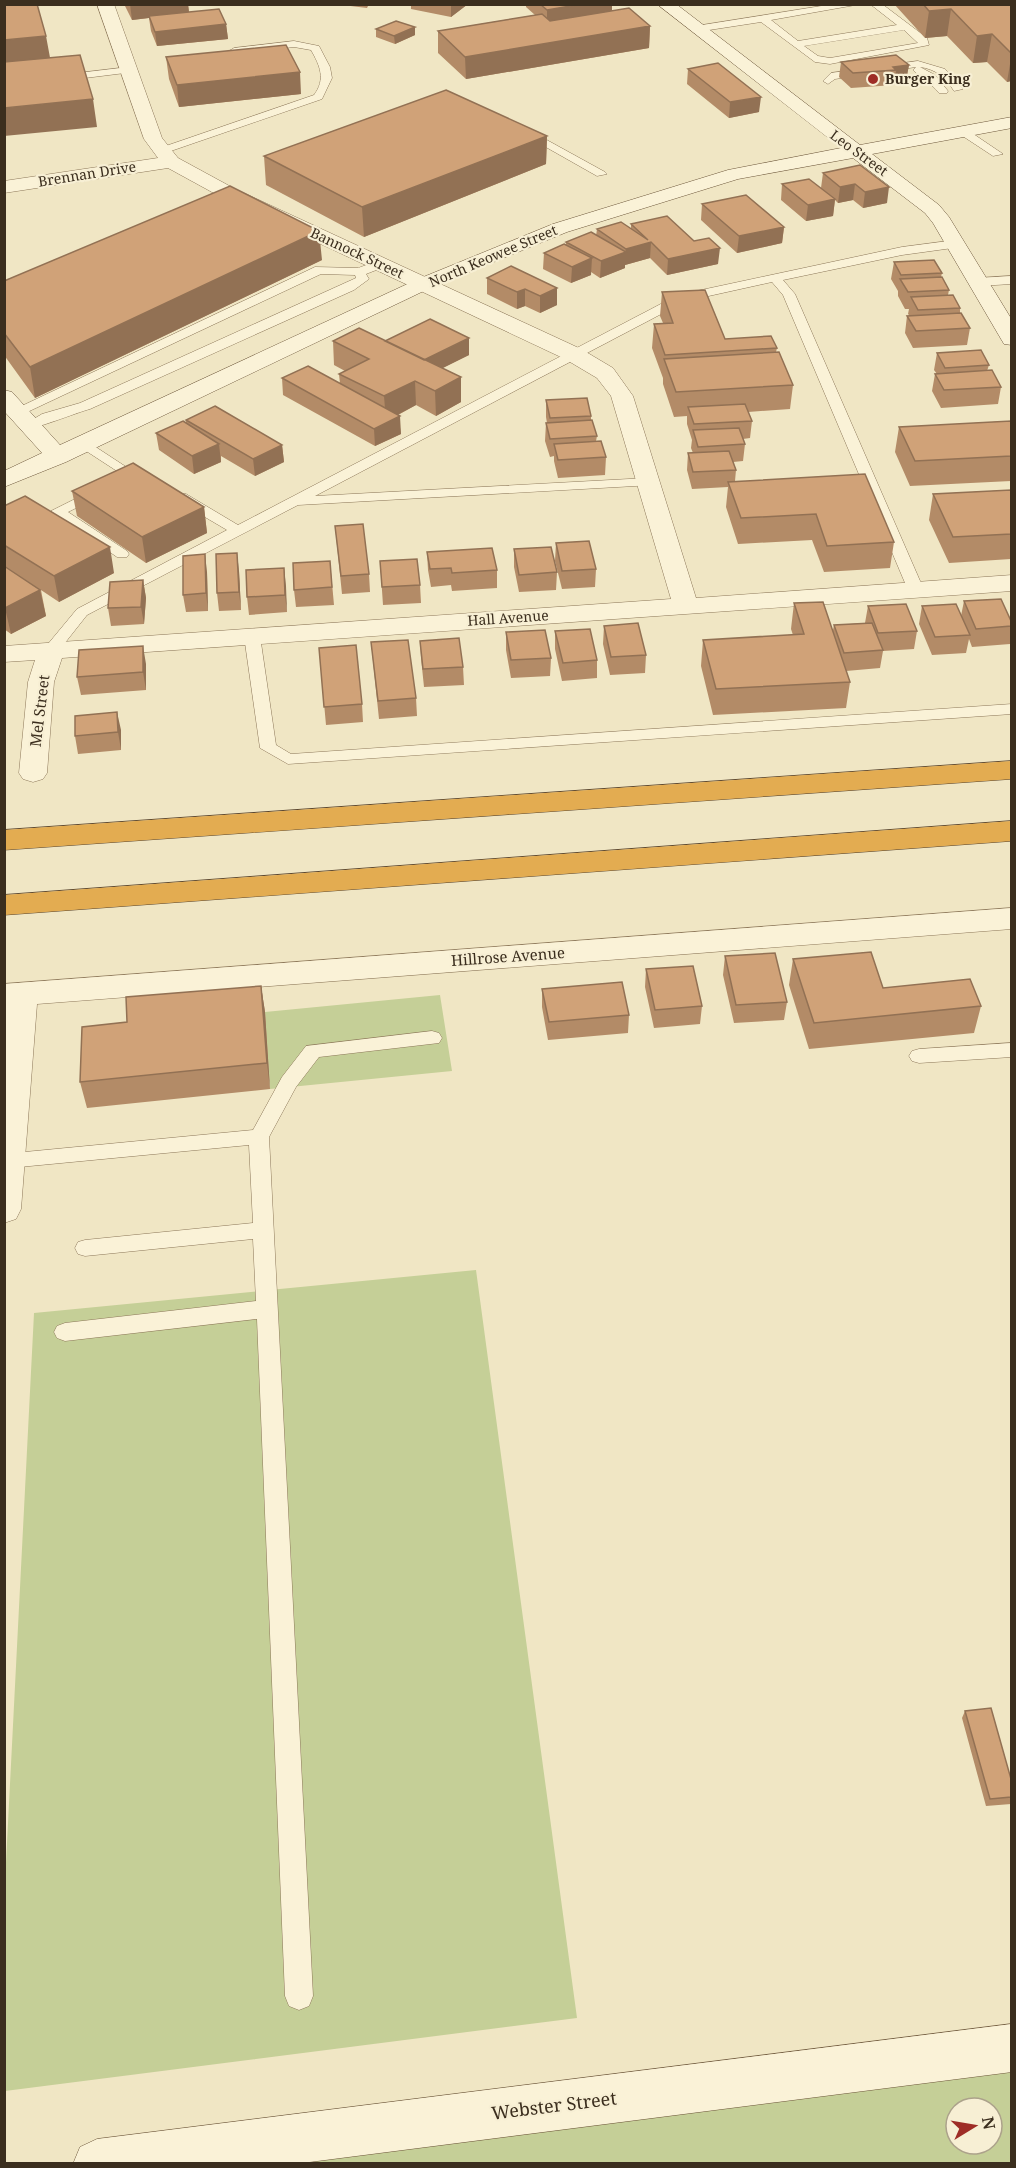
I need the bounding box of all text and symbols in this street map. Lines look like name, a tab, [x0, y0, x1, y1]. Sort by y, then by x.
place label: Burger King	[885, 69, 970, 88]
marker: Burger King	[866, 72, 880, 86]
street label: Leo Street	[827, 125, 892, 180]
street label: Brennan Drive	[37, 156, 137, 191]
street label: North Keowee Street	[426, 220, 560, 291]
street label: Bannock Street	[307, 223, 407, 283]
street label: Hall Avenue	[467, 605, 549, 630]
street label: Mel Street	[25, 674, 53, 748]
street label: Hillrose Avenue	[450, 942, 566, 970]
street label: Webster Street	[490, 2085, 618, 2125]
north arrow	[944, 2096, 1004, 2156]
text: N	[977, 2115, 1001, 2132]

